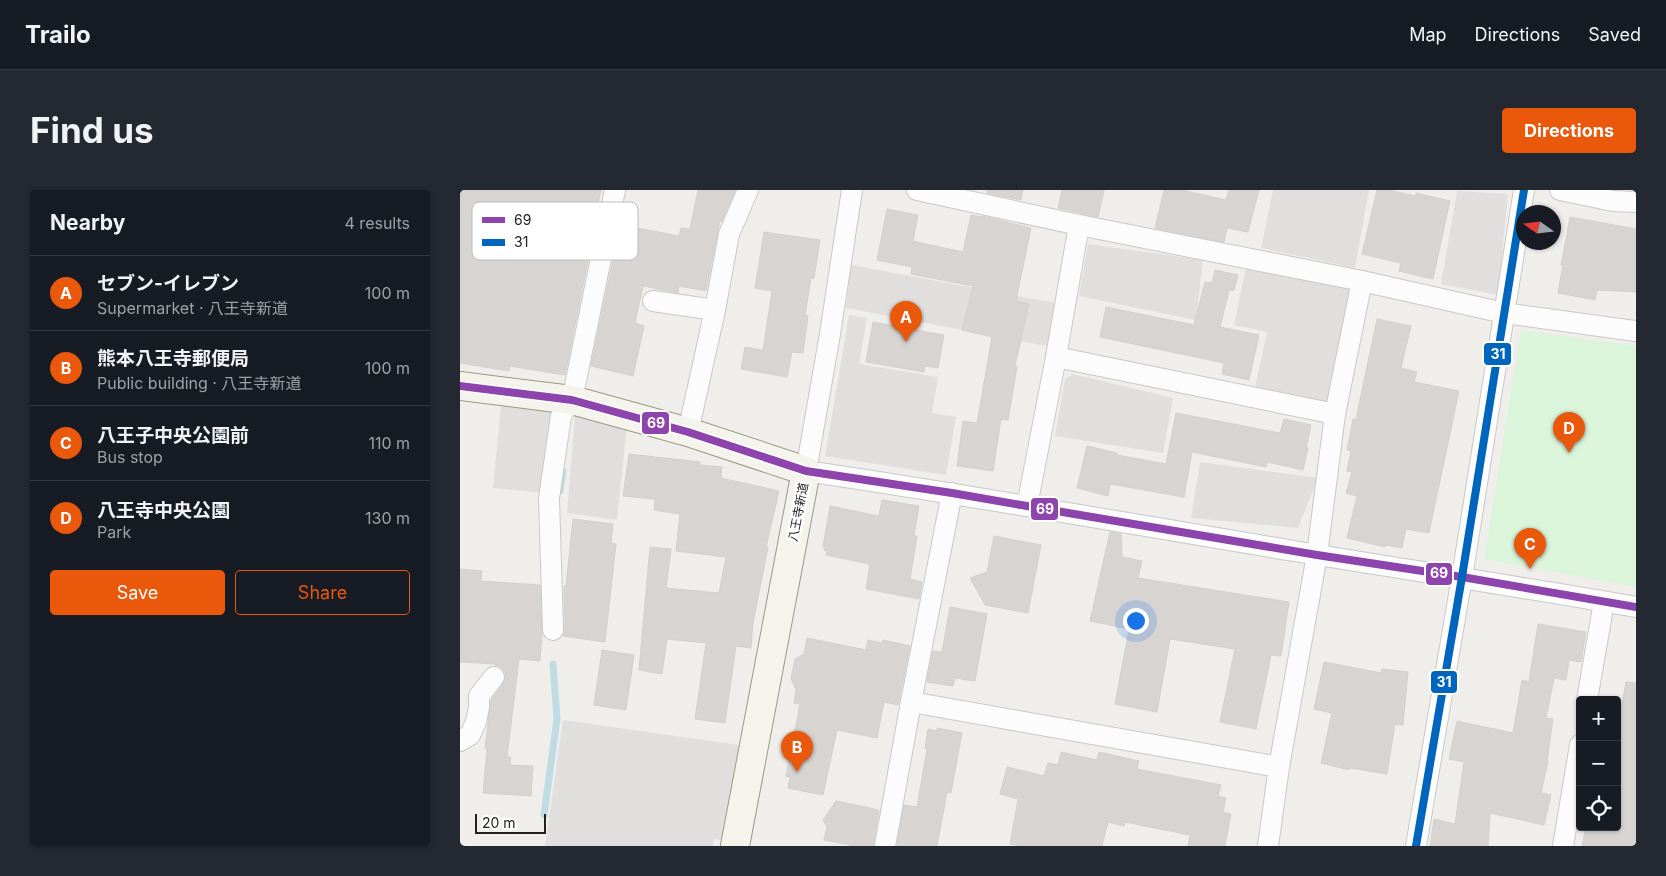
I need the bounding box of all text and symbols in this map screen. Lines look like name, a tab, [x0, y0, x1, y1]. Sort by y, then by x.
text: Trailo	[25, 20, 91, 49]
text: Map	[1409, 24, 1447, 45]
text: Directions	[1475, 24, 1560, 45]
text: Saved	[1588, 24, 1641, 45]
button: Directions	[1502, 108, 1636, 153]
text: Find us	[30, 109, 154, 151]
legend	[472, 202, 638, 260]
north arrow	[1516, 205, 1561, 250]
text: Nearby	[50, 210, 125, 235]
text: 69	[514, 211, 531, 228]
text: 4 results	[345, 213, 410, 233]
text: 31	[514, 233, 528, 250]
text: セブン-イレブン	[97, 272, 239, 295]
text: A	[60, 283, 72, 303]
text: 100 m	[365, 283, 410, 303]
text: Supermarket · 八王寺新道	[97, 298, 288, 318]
pin: A	[890, 301, 922, 342]
line badge: 31	[1483, 342, 1512, 366]
text: 31	[1490, 345, 1506, 362]
text: 熊本八王寺郵便局	[97, 347, 249, 370]
text: B	[61, 358, 71, 378]
text: 100 m	[365, 358, 410, 378]
text: Public building · 八王寺新道	[97, 373, 301, 393]
line badge: 69	[641, 411, 670, 435]
pin: D	[1553, 412, 1585, 453]
text: 69	[647, 414, 665, 431]
text: 八王子中央公園前	[97, 424, 249, 447]
text: C	[60, 433, 72, 453]
text: 110 m	[368, 433, 410, 453]
text: Bus stop	[97, 447, 163, 467]
street label: 八王寺新道	[785, 481, 811, 543]
line badge: 69	[1030, 497, 1059, 521]
text: 八王寺中央公園	[97, 499, 230, 522]
text: 69	[1036, 500, 1054, 517]
text: D	[60, 508, 72, 528]
text: 130 m	[365, 508, 410, 528]
text: Park	[97, 522, 131, 542]
pin: C	[1514, 528, 1546, 569]
line badge: 69	[1425, 562, 1453, 586]
text: 69	[1430, 564, 1448, 581]
button: Save	[50, 570, 225, 615]
button: Share	[235, 570, 410, 615]
your location	[1123, 608, 1149, 634]
line badge: 31	[1430, 670, 1458, 694]
text: 31	[1436, 673, 1452, 690]
map controls	[1576, 696, 1621, 831]
button: +	[1576, 696, 1621, 741]
pin: B	[781, 731, 813, 772]
button: −	[1576, 741, 1621, 786]
button: locate	[1576, 786, 1621, 831]
scale bar	[475, 811, 546, 834]
text: 20 m	[482, 814, 516, 831]

